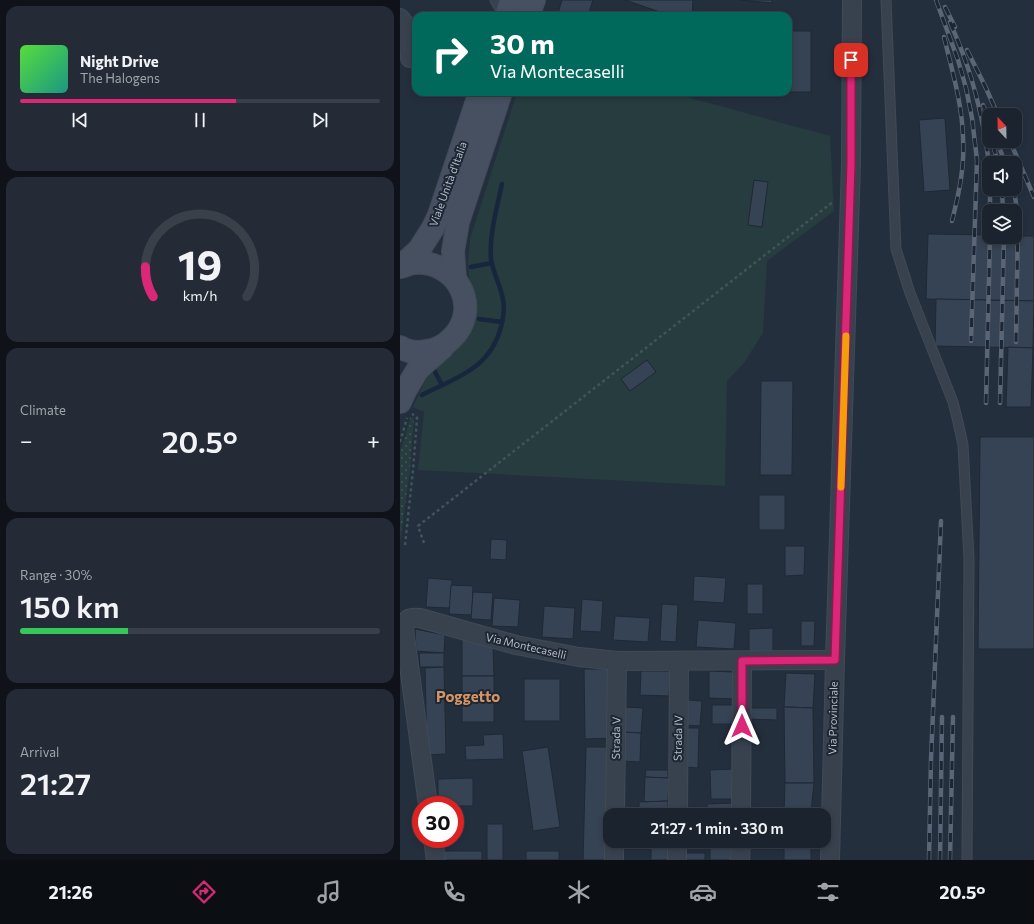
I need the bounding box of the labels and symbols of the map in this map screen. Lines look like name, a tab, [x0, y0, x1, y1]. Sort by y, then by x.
pin	[834, 43, 868, 77]
north arrow	[982, 108, 1022, 148]
street label: Viale Unità d'Italia	[426, 140, 469, 228]
street label: Via Montecaselli	[485, 630, 568, 661]
street label: Via Provinciale	[825, 681, 840, 755]
district label: Poggetto	[436, 687, 500, 705]
position arrow	[721, 705, 763, 747]
street label: Strada IV	[671, 715, 684, 761]
street label: Strada V	[609, 716, 622, 759]
speed limit sign: 30	[412, 796, 464, 848]

